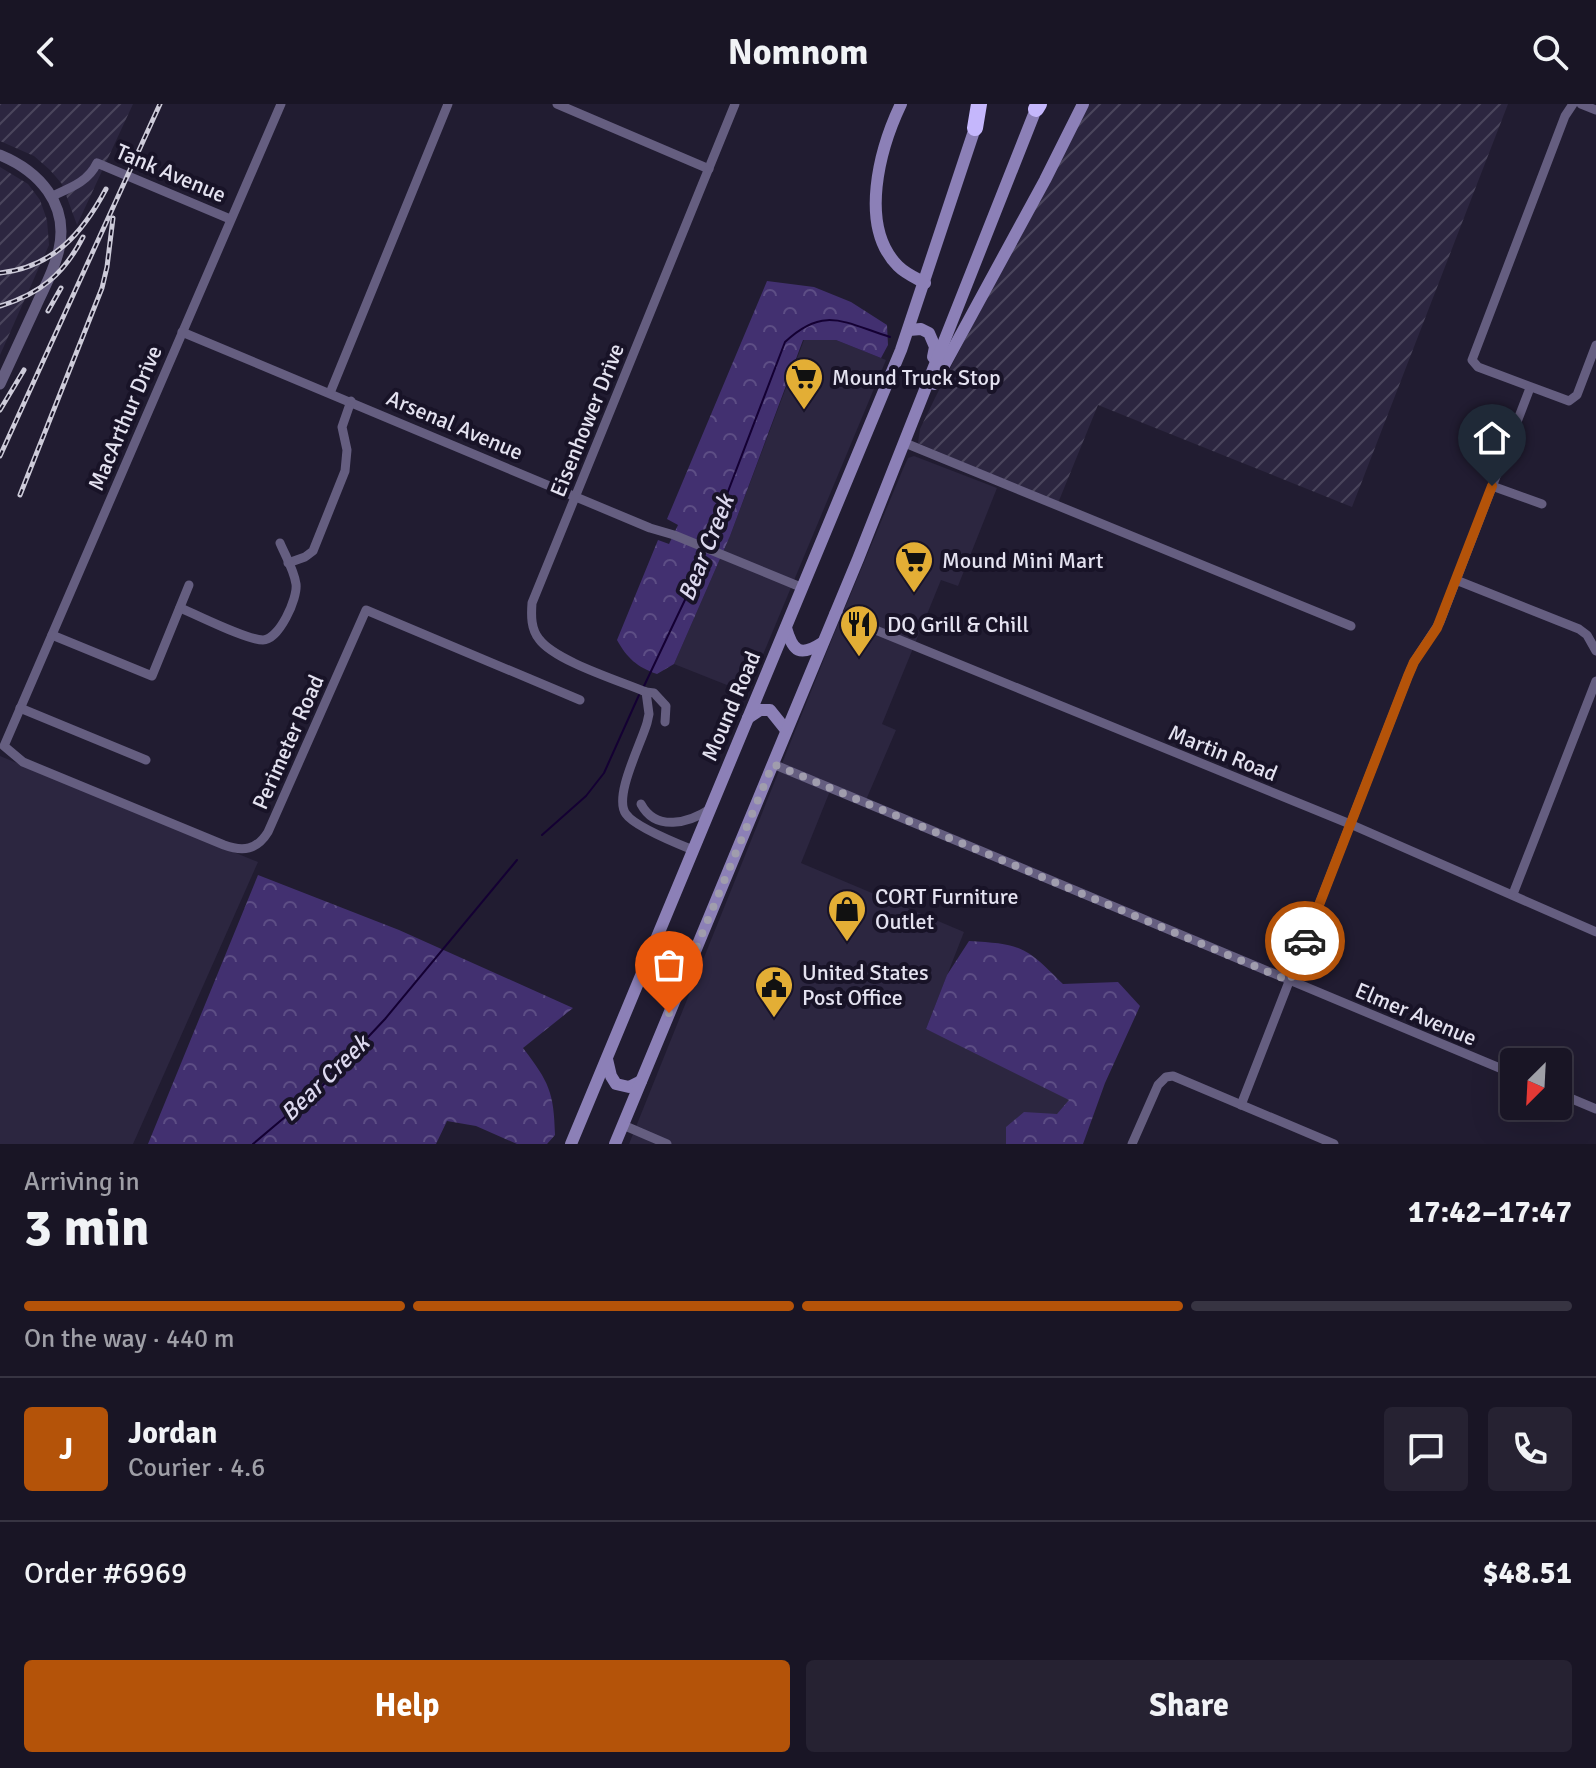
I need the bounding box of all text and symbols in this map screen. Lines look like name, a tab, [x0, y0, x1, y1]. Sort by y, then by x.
icon: back	[24, 30, 68, 74]
text: Nomnom	[728, 30, 868, 75]
icon: search	[1528, 30, 1572, 74]
street label: Tank Avenue	[112, 138, 230, 208]
street label: Eisenhower Drive	[544, 339, 630, 501]
street label: MacArthur Drive	[82, 341, 168, 495]
supermarket icon: Mound Truck Stop	[783, 356, 825, 411]
place label: Mound Truck Stop	[832, 364, 1001, 391]
street label: Arsenal Avenue	[383, 384, 527, 466]
pin	[1458, 404, 1526, 486]
icon: home	[1470, 416, 1514, 460]
water label: Bear Creek	[671, 489, 742, 605]
supermarket icon: Mound Mini Mart	[893, 539, 935, 594]
place label: Mound Mini Mart	[942, 547, 1104, 574]
restaurant icon: DQ Grill & Chill	[838, 603, 880, 658]
place label: DQ Grill & Chill	[887, 611, 1029, 638]
street label: Mound Road	[696, 647, 766, 765]
street label: Perimeter Road	[246, 671, 330, 813]
street label: Martin Road	[1165, 719, 1281, 787]
place label: CORT Furniture Outlet	[875, 883, 1019, 935]
shop icon: CORT Furniture Outlet	[826, 888, 868, 943]
courier	[1265, 901, 1345, 981]
icon: car	[1283, 919, 1327, 963]
pin	[635, 931, 703, 1013]
icon: bag	[647, 943, 691, 987]
place label: United States Post Office	[802, 959, 929, 1011]
public building icon: United States Post Office	[753, 964, 795, 1019]
street label: Elmer Avenue	[1351, 976, 1481, 1052]
water label: Bear Creek	[274, 1027, 377, 1128]
north arrow	[1500, 1048, 1572, 1120]
map controls	[1500, 1048, 1572, 1120]
text: Arriving in	[24, 1166, 140, 1198]
text: 17:42–17:47	[1408, 1194, 1572, 1231]
text: 3 min	[24, 1196, 150, 1260]
text: On the way · 440 m	[24, 1323, 234, 1355]
button: chat	[1384, 1407, 1468, 1491]
button: phone	[1488, 1407, 1572, 1491]
text: Jordan	[128, 1415, 217, 1452]
text: J	[59, 1431, 73, 1468]
text: Courier · 4.6	[128, 1452, 265, 1484]
text: Order #6969	[24, 1555, 187, 1592]
text: $48.51	[1482, 1555, 1572, 1592]
button: Help	[24, 1660, 790, 1752]
button: Share	[806, 1660, 1572, 1752]

